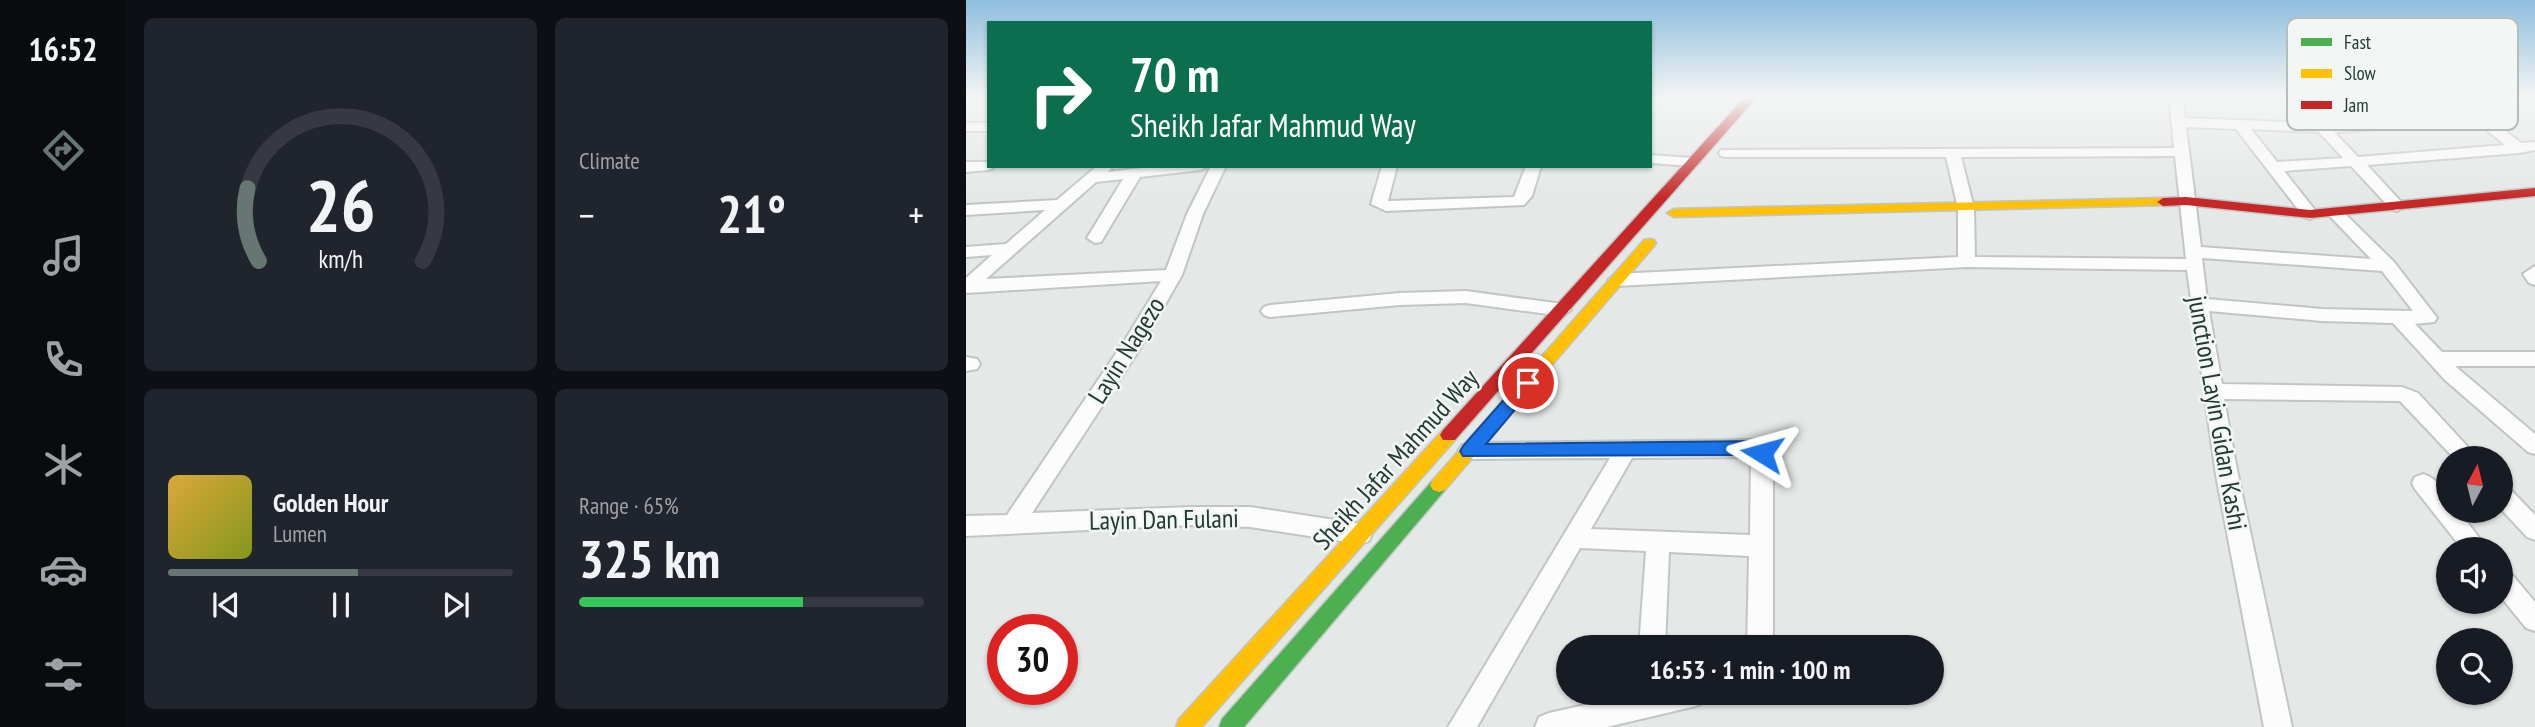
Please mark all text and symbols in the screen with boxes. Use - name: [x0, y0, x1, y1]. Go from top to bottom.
- legend: [2287, 18, 2518, 130]
- text: 16:52: [28, 28, 98, 70]
- text: Fast: [2344, 30, 2372, 54]
- text: 70 m: [1130, 42, 1219, 106]
- icon: right: [1015, 49, 1106, 140]
- text: Slow: [2344, 61, 2377, 85]
- text: Jam: [2343, 93, 2369, 117]
- text: Sheikh Jafar Mahmud Way: [1130, 104, 1416, 146]
- icon: directions: [39, 126, 88, 175]
- text: Climate: [579, 146, 640, 175]
- text: 26: [306, 157, 375, 251]
- text: 21°: [717, 180, 786, 247]
- text: −: [579, 190, 595, 239]
- text: +: [908, 190, 924, 239]
- icon: music: [39, 231, 88, 280]
- text: km/h: [318, 242, 363, 274]
- street label: Layin Nagezo: [1080, 291, 1172, 409]
- street label: junction Layin Gidan Kashi: [2181, 293, 2255, 533]
- icon: phone: [39, 335, 88, 384]
- pin: [1498, 353, 1558, 413]
- street label: Sheikh Jafar Mahmud Way: [1305, 362, 1485, 556]
- icon: arrive: [1509, 364, 1547, 402]
- position arrow: [1725, 416, 1799, 490]
- icon: climate: [39, 440, 88, 489]
- north arrow: [2436, 446, 2513, 523]
- map controls: [2436, 446, 2513, 705]
- text: Golden Hour: [273, 486, 388, 519]
- text: Range · 65%: [579, 491, 679, 520]
- street label: Layin Dan Fulani: [1089, 501, 1239, 537]
- text: Lumen: [273, 519, 327, 548]
- text: 325 km: [579, 525, 720, 592]
- button: sound: [2436, 537, 2513, 614]
- icon: car: [39, 545, 88, 594]
- icon: previous: [207, 586, 245, 624]
- icon: pause: [322, 586, 360, 624]
- icon: next: [437, 586, 475, 624]
- speed limit sign: 30: [987, 614, 1078, 705]
- button: search: [2436, 628, 2513, 705]
- icon: filters: [39, 650, 88, 699]
- text: 16:53 · 1 min · 100 m: [1650, 653, 1850, 686]

